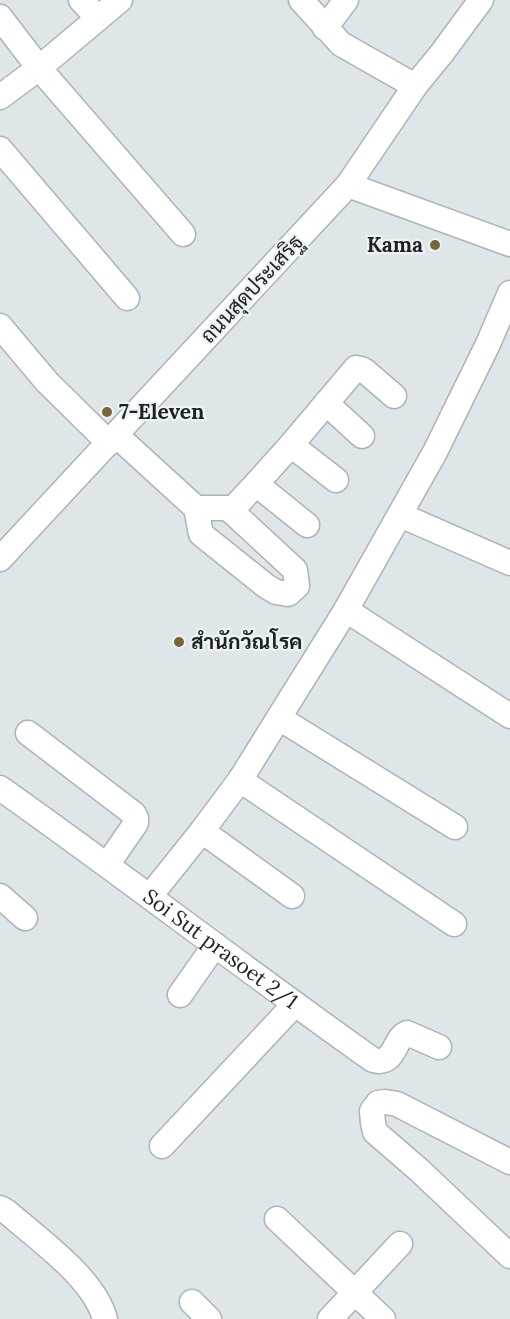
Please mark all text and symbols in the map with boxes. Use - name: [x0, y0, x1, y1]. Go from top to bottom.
- street label: ถนนสุดประเสริฐ: [194, 229, 310, 349]
- place label: Kama: [367, 231, 423, 258]
- marker: Kama: [428, 238, 442, 252]
- place label: 7-Eleven: [119, 398, 205, 425]
- marker: 7-Eleven: [100, 405, 114, 419]
- place label: สำนักวัณโรค: [191, 628, 302, 655]
- marker: สำนักวัณโรค: [172, 635, 186, 649]
- street label: Soi Sut prasoet 2/1: [138, 883, 304, 1015]

